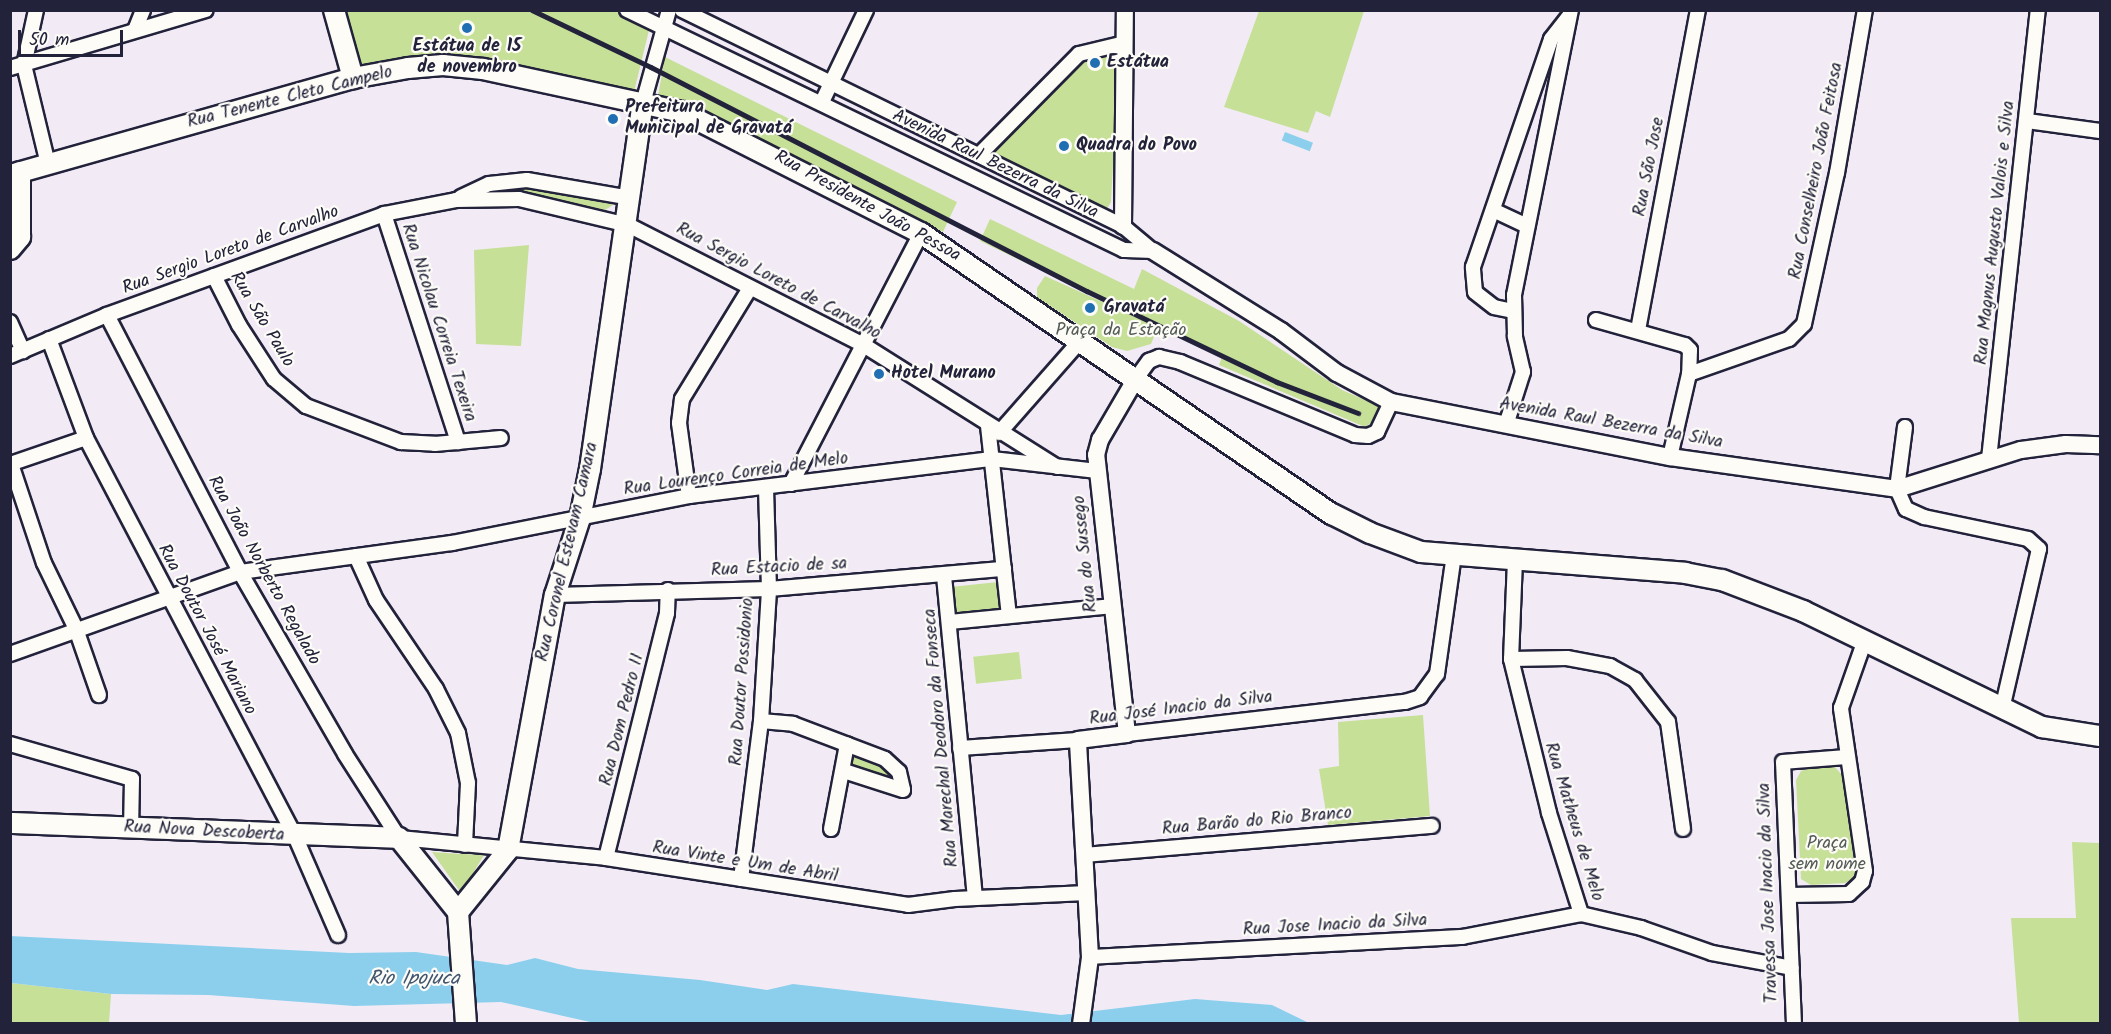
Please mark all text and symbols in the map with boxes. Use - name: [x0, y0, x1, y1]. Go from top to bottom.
- scale bar: [21, 18, 126, 56]
- marker: Estátua de 15 de novembro: [460, 21, 474, 35]
- text: 50 m: [29, 26, 69, 55]
- place label: Estátua de 15 de novembro: [413, 37, 521, 80]
- place label: Estátua: [1107, 52, 1169, 74]
- marker: Estátua: [1088, 56, 1102, 70]
- street label: Rua Conselheiro João Feitosa: [1785, 61, 1849, 281]
- street label: Rua Tenente Cleto Campelo: [185, 62, 395, 134]
- place label: Prefeitura Municipal de Gravatá: [625, 98, 792, 140]
- street label: Rua Magnus Augusto Valois e Silva: [1971, 100, 2021, 366]
- street label: Avenida Raul Bezerra da Silva: [888, 106, 1102, 224]
- marker: Prefeitura Municipal de Gravatá: [606, 112, 620, 126]
- street label: Rua São Jose: [1630, 116, 1670, 218]
- place label: Quadra do Povo: [1076, 135, 1197, 157]
- marker: Quadra do Povo: [1057, 139, 1071, 153]
- street label: Rua Presidente João Pessoa: [770, 147, 964, 267]
- street label: Rua Sergio Loreto de Carvalho: [120, 202, 342, 300]
- street label: Rua Sergio Loreto de Carvalho: [672, 219, 884, 345]
- street label: Rua Nicolau Correia Texeira: [396, 221, 480, 425]
- street label: Rua São Paulo: [224, 268, 298, 372]
- place label: Gravatá: [1104, 297, 1165, 319]
- marker: Gravatá: [1081, 299, 1099, 317]
- park label: Praça da Estação: [1056, 320, 1186, 342]
- place label: Hotel Murano: [891, 363, 996, 385]
- marker: Hotel Murano: [872, 367, 886, 381]
- street label: Avenida Raul Bezerra da Silva: [1498, 394, 1724, 454]
- street label: Rua Coronel Estevam Camara: [532, 440, 604, 664]
- street label: Rua Lourenço Correia de Melo: [622, 449, 850, 501]
- street label: Rua João Norberto Regalado: [202, 473, 324, 669]
- street label: Rua do Sussego: [1069, 494, 1103, 614]
- street label: Rua Doutor José Mariano: [152, 541, 260, 719]
- street label: Rua Estacio de sa: [710, 554, 848, 582]
- street label: Rua Doutor Possidonio: [726, 597, 760, 767]
- street label: Rua Marechal Deodoro da Fonseca: [920, 608, 964, 868]
- street label: Rua Dom Pedro II: [596, 652, 650, 788]
- street label: Rua José Inacio da Silva: [1088, 687, 1274, 731]
- street label: Rua Matheus de Melo: [1539, 740, 1607, 904]
- street label: Travessa Jose Inacio da Silva: [1754, 782, 1784, 1004]
- street label: Rua Barão do Rio Branco: [1161, 803, 1353, 841]
- street label: Rua Nova Descoberta: [123, 817, 285, 847]
- park label: Praça sem nome: [1788, 834, 1866, 876]
- street label: Rua Vinte e Um de Abril: [651, 838, 839, 888]
- street label: Rua Jose Inacio da Silva: [1242, 910, 1428, 942]
- water label: Rio Ipojuca: [368, 967, 460, 991]

